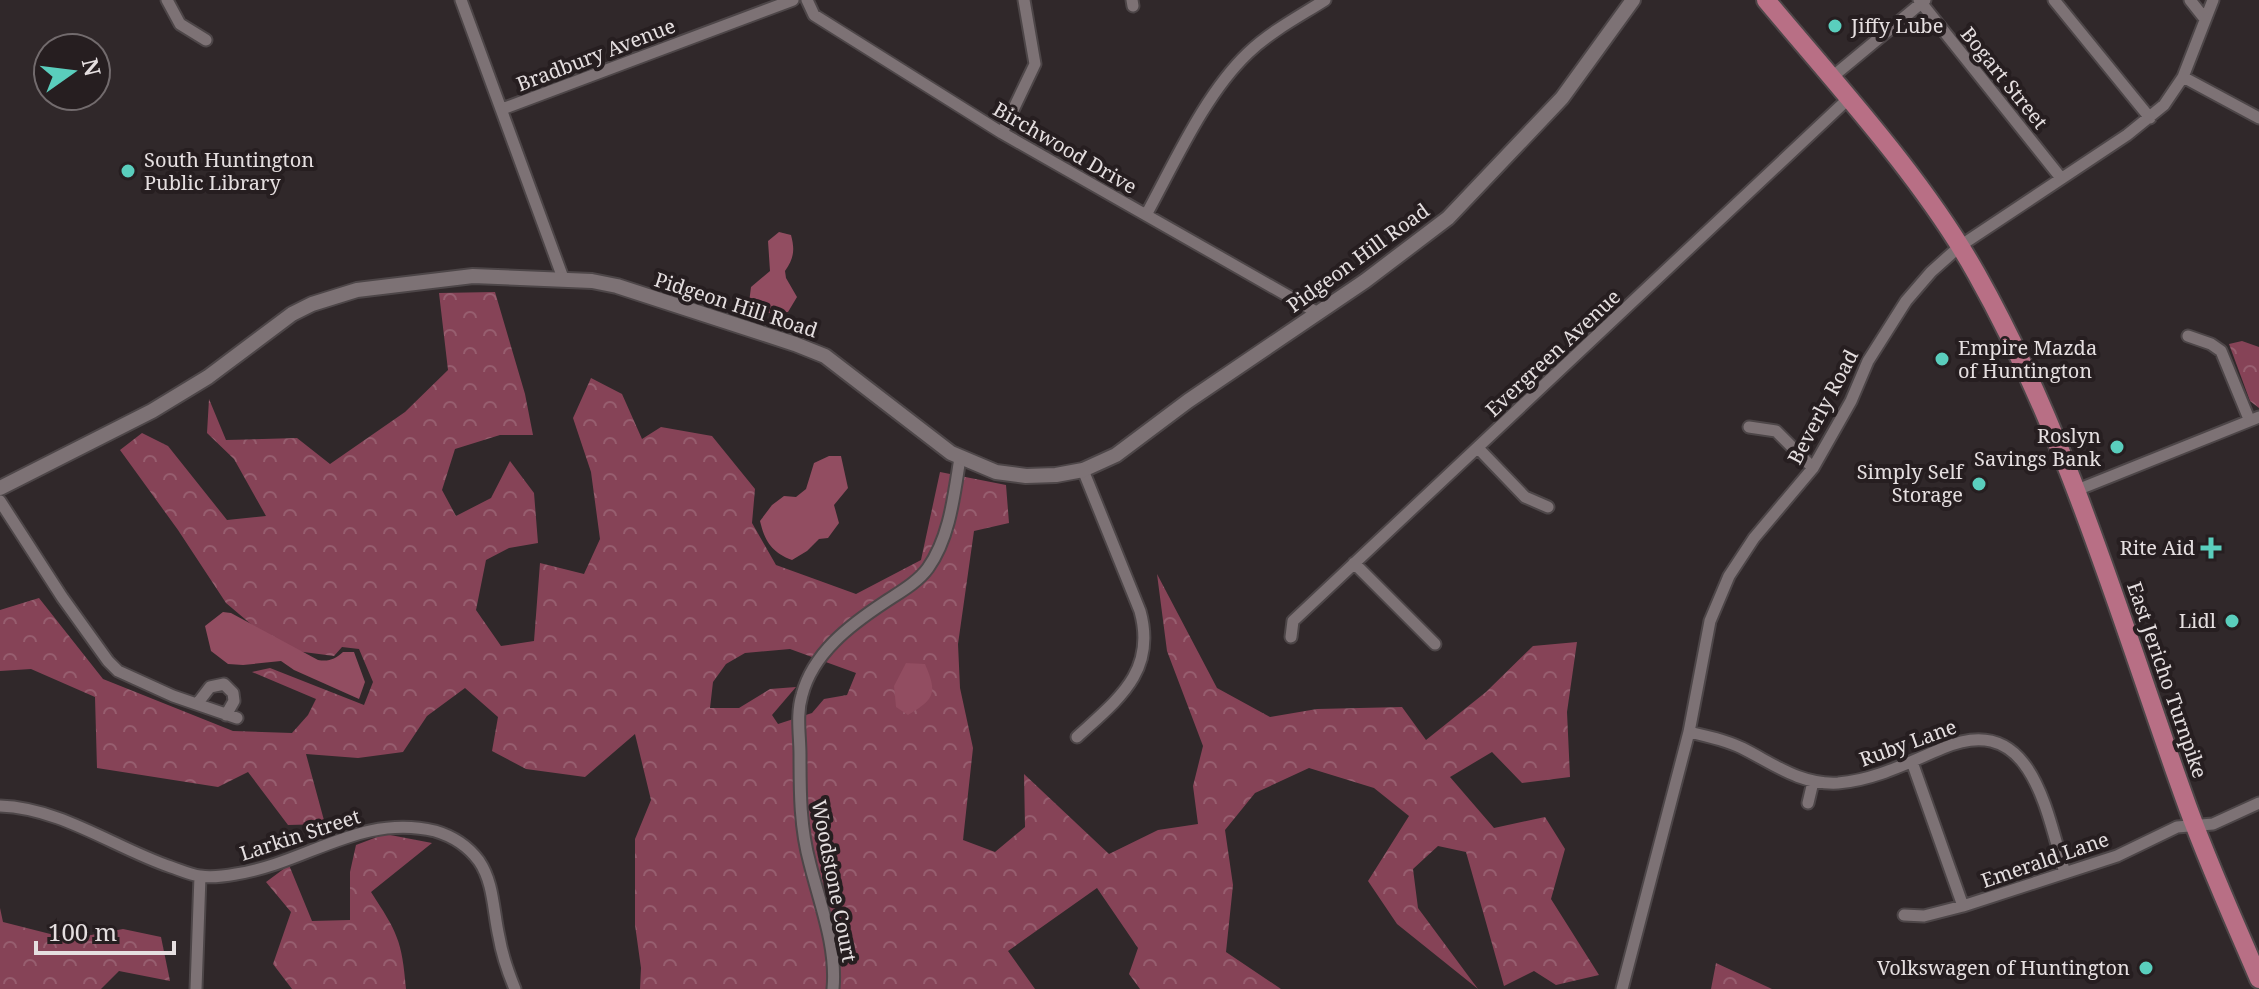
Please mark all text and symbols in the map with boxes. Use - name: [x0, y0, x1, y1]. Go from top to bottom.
- street label: Bradbury Avenue: [513, 12, 679, 97]
- place label: Jiffy Lube: [1850, 12, 1943, 39]
- marker: Jiffy Lube: [1826, 17, 1844, 35]
- street label: Bogart Street: [1955, 21, 2054, 134]
- north arrow: [32, 32, 112, 112]
- text: N: [76, 55, 109, 79]
- street label: Birchwood Drive: [988, 95, 1142, 200]
- place label: South Huntington Public Library: [144, 146, 314, 196]
- marker: South Huntington Public Library: [119, 162, 137, 180]
- street label: Pidgeon Hill Road: [1281, 197, 1434, 318]
- street label: Pidgeon Hill Road: [651, 265, 821, 344]
- street label: Evergreen Avenue: [1479, 283, 1626, 422]
- place label: Empire Mazda of Huntington: [1958, 334, 2097, 384]
- street label: Beverly Road: [1781, 345, 1864, 469]
- marker: Empire Mazda of Huntington: [1933, 350, 1951, 368]
- place label: Roslyn Savings Bank: [1974, 422, 2101, 472]
- marker: Roslyn Savings Bank: [2108, 438, 2126, 456]
- place label: Simply Self Storage: [1857, 458, 1965, 508]
- marker: Simply Self Storage: [1970, 475, 1988, 493]
- place label: Rite Aid: [2120, 534, 2195, 561]
- marker: Rite Aid: [2202, 539, 2220, 557]
- street label: East Jericho Turnpike: [2121, 578, 2214, 782]
- place label: Lidl: [2179, 607, 2216, 634]
- marker: Lidl: [2223, 612, 2241, 630]
- street label: Ruby Lane: [1856, 712, 1960, 773]
- street label: Woodstone Court: [806, 798, 863, 964]
- street label: Larkin Street: [236, 802, 364, 867]
- street label: Emerald Lane: [1977, 825, 2112, 894]
- scale bar: [36, 905, 174, 955]
- text: 100 m: [48, 915, 117, 948]
- place label: Volkswagen of Huntington: [1877, 954, 2130, 981]
- marker: Volkswagen of Huntington: [2137, 959, 2155, 977]

